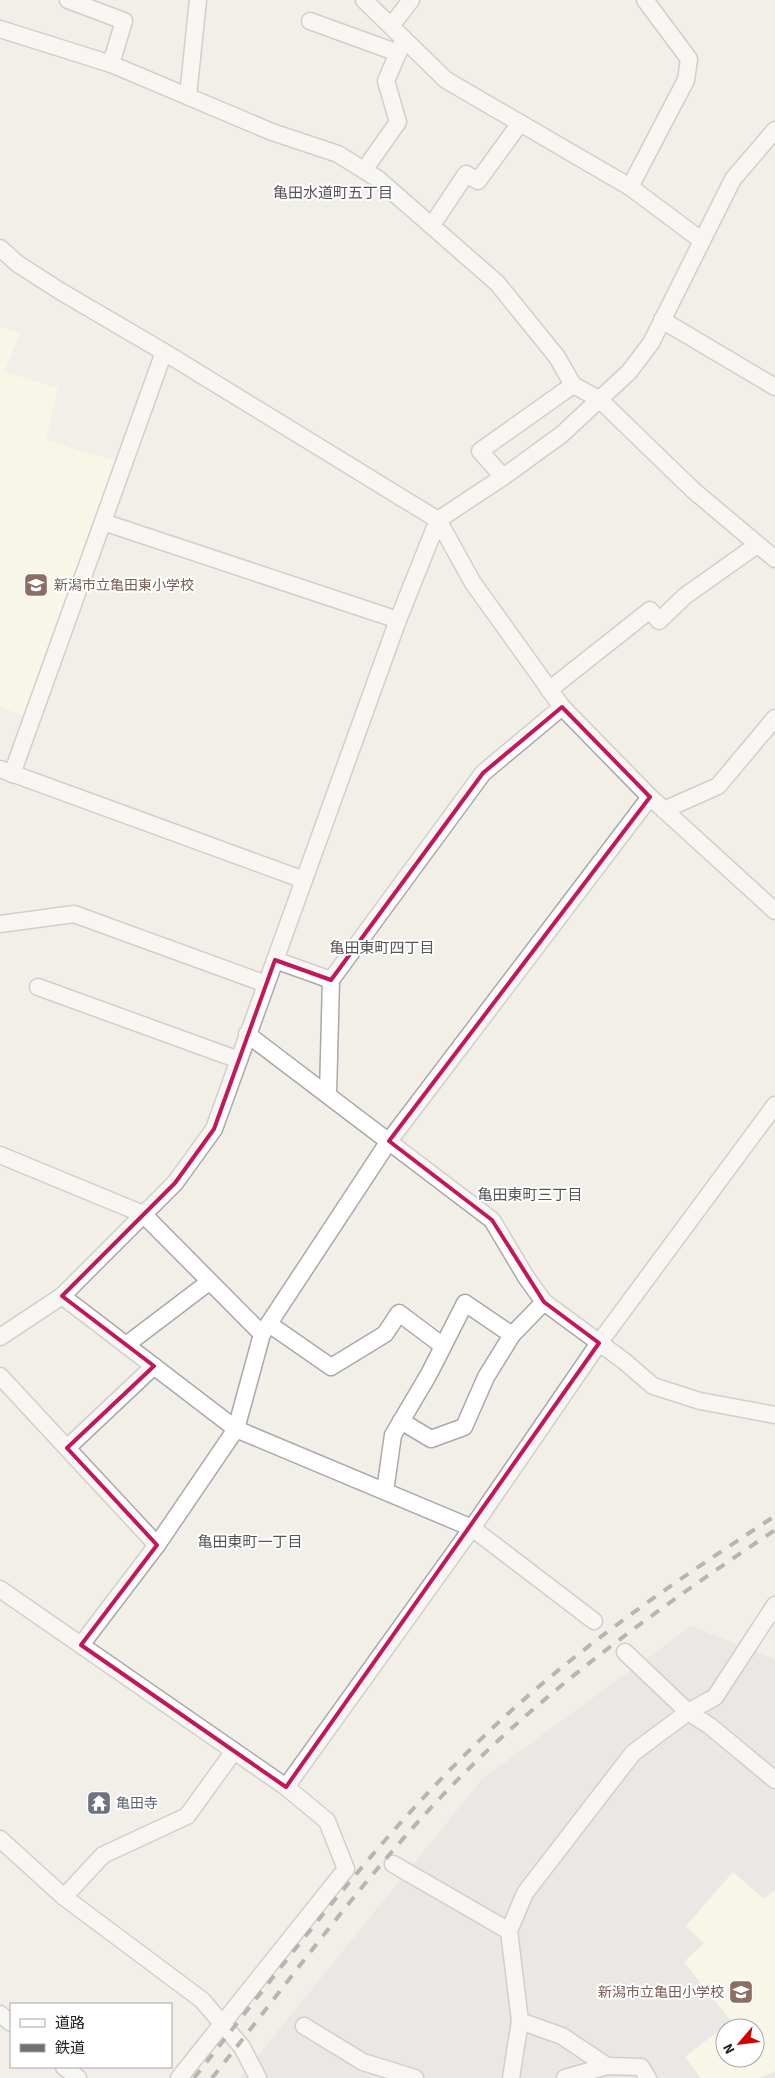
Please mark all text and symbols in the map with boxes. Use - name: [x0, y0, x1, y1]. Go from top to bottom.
- district label: 亀田水道町五丁目: [273, 183, 393, 204]
- school or university icon: 新潟市立亀田東小学校: [23, 572, 49, 598]
- place label: 新潟市立亀田東小学校: [54, 576, 194, 596]
- district label: 亀田東町四丁目: [329, 938, 435, 959]
- district label: 亀田東町三丁目: [477, 1185, 583, 1206]
- district label: 亀田東町一丁目: [197, 1532, 303, 1553]
- temple icon: 亀田寺: [86, 1790, 112, 1816]
- place label: 亀田寺: [116, 1794, 158, 1814]
- school or university icon: 新潟市立亀田小学校: [728, 1979, 754, 2005]
- place label: 新潟市立亀田小学校: [598, 1983, 724, 2003]
- legend: [10, 2003, 172, 2068]
- text: 道路: [55, 2013, 85, 2034]
- north arrow: [715, 2018, 765, 2068]
- text: 鉄道: [55, 2038, 85, 2059]
- text: N: [718, 2040, 740, 2057]

